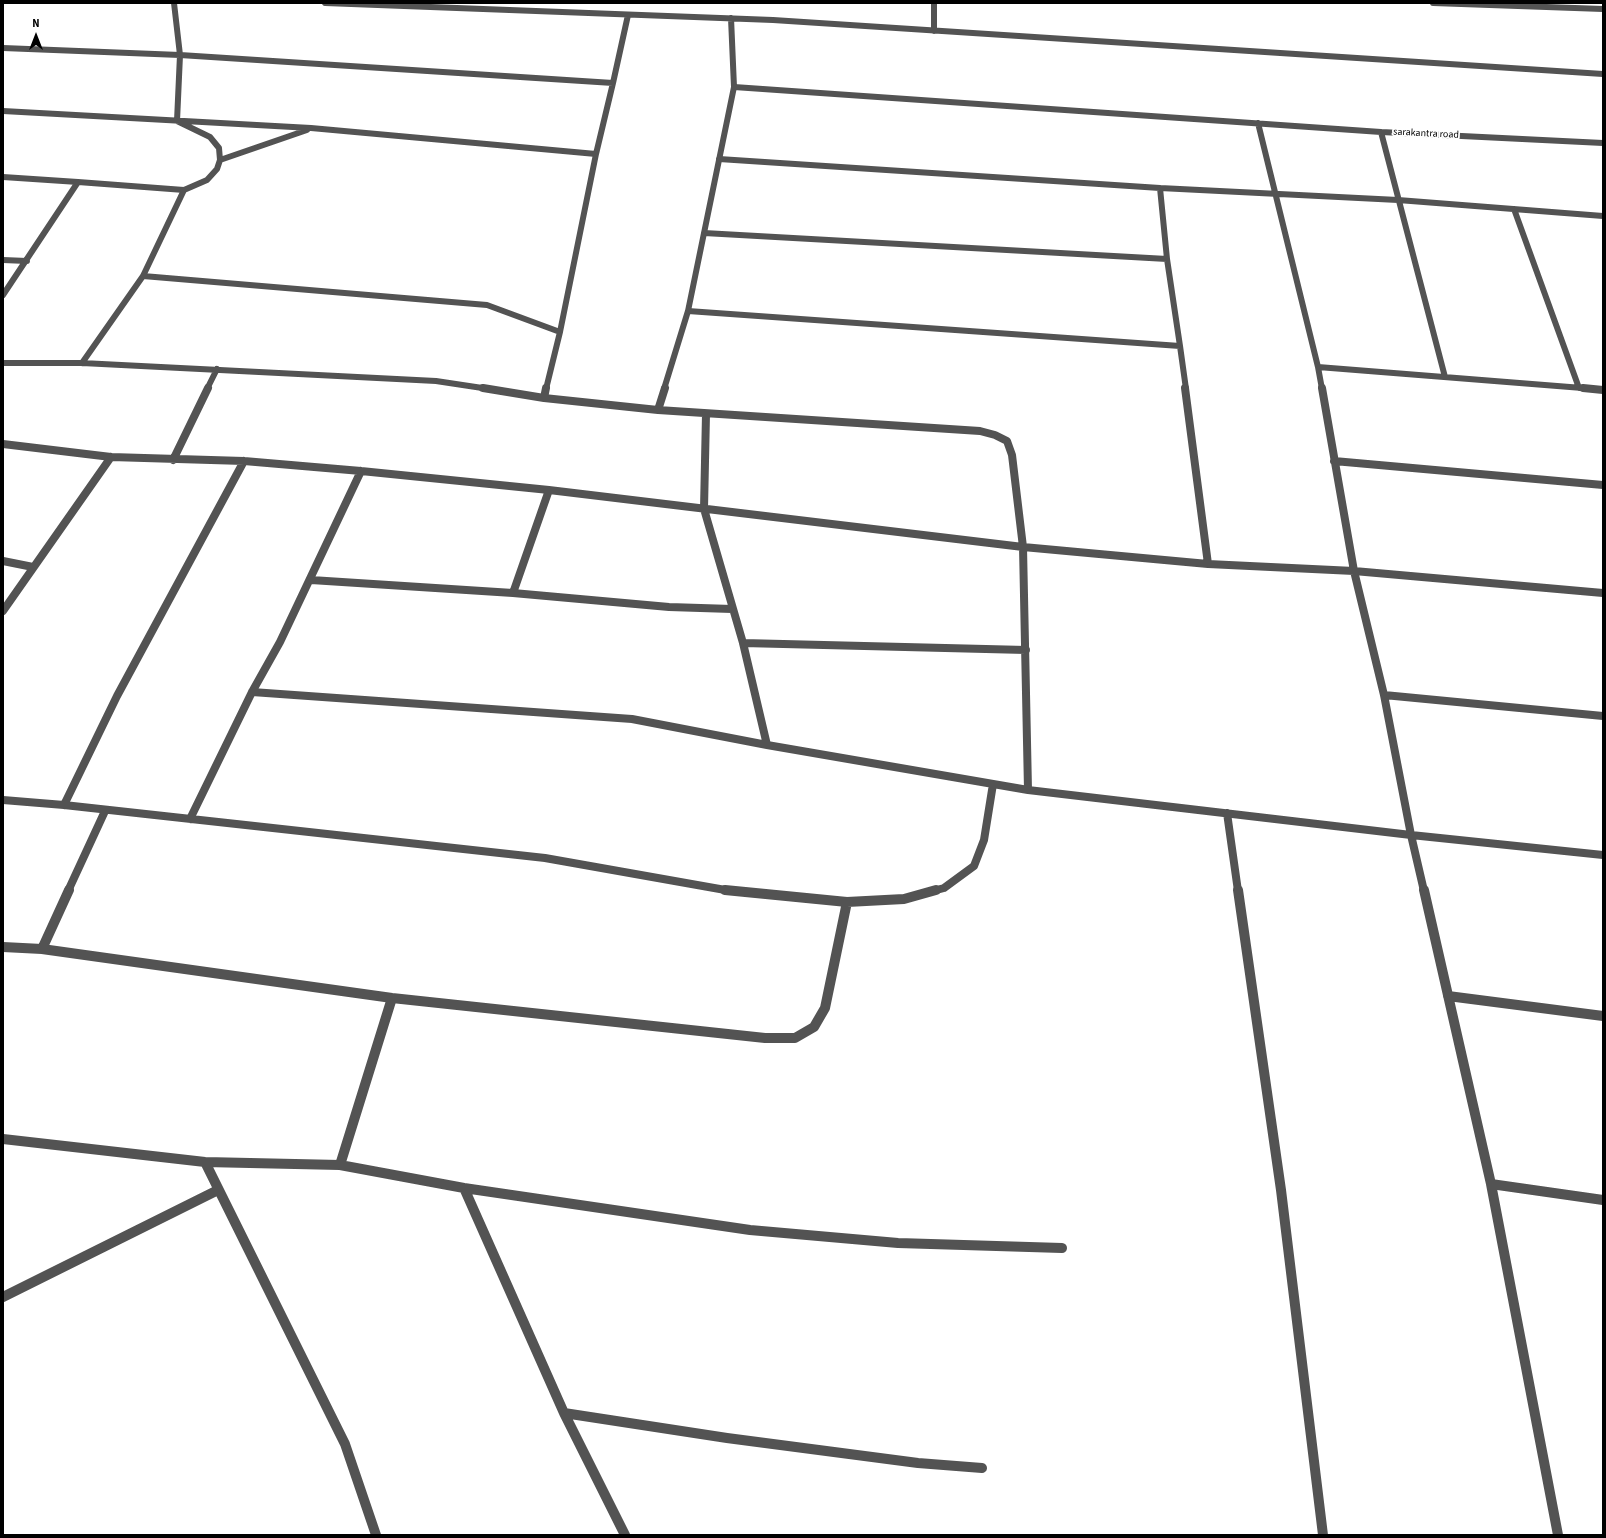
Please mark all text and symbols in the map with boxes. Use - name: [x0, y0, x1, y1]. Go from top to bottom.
- north arrow: [16, 16, 56, 56]
- text: N: [32, 16, 40, 31]
- street label: sarakantra road: [1393, 126, 1459, 142]

